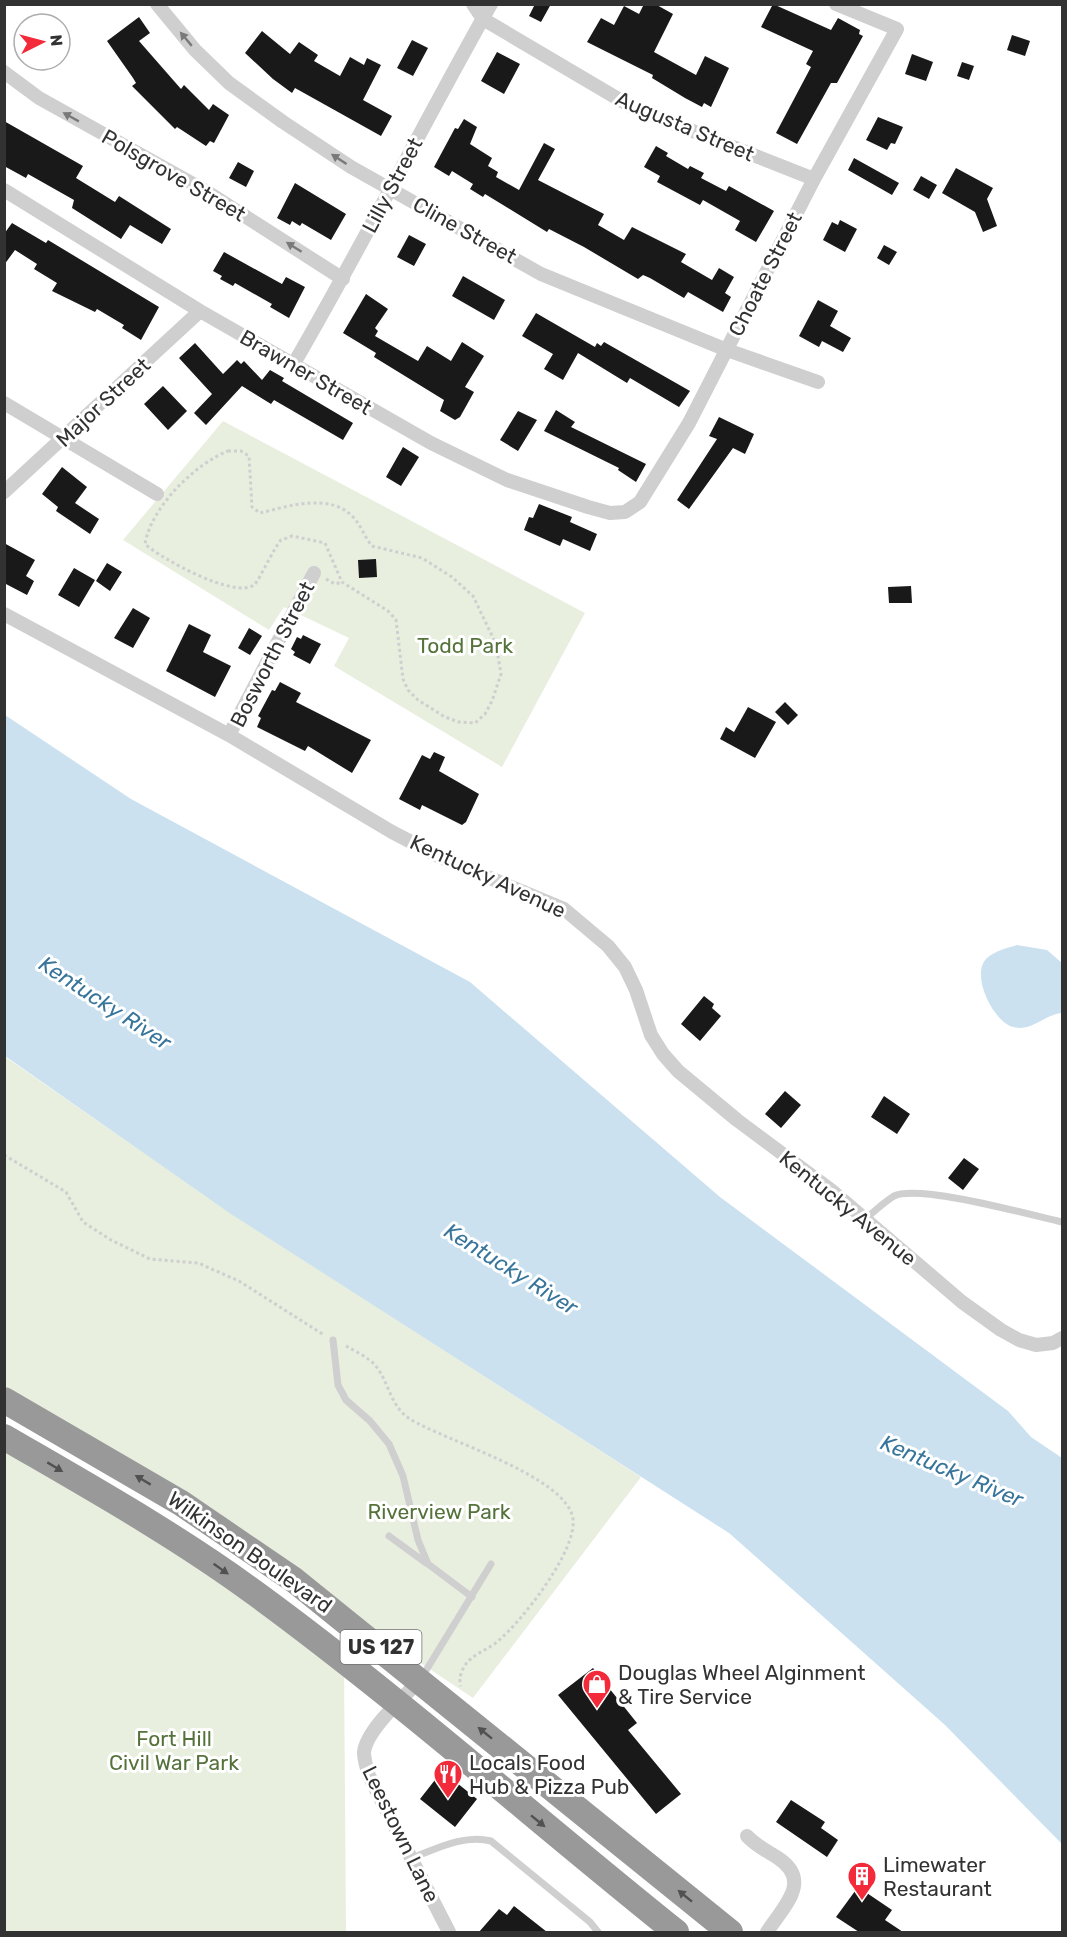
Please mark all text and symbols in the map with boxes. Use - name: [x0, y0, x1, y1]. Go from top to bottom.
- north arrow: [12, 12, 72, 72]
- one-way arrow: [180, 32, 193, 47]
- text: N: [46, 34, 66, 47]
- street label: Augusta Street: [612, 86, 758, 166]
- one-way arrow: [63, 112, 80, 122]
- street label: Polsgrove Street: [98, 124, 250, 226]
- street label: Lilly Street: [357, 133, 427, 237]
- one-way arrow: [331, 154, 347, 165]
- street label: Cline Street: [409, 191, 521, 269]
- street label: Choate Street: [723, 208, 807, 340]
- one-way arrow: [286, 242, 302, 253]
- street label: Brawner Street: [236, 324, 376, 420]
- street label: Major Street: [51, 352, 155, 452]
- street label: Bosworth Street: [225, 577, 319, 731]
- park label: Todd Park: [417, 633, 513, 658]
- street label: Kentucky Avenue: [406, 829, 570, 923]
- water label: Kentucky River: [34, 950, 177, 1057]
- street label: Kentucky Avenue: [775, 1145, 921, 1271]
- water label: Kentucky River: [439, 1217, 584, 1322]
- water label: Kentucky River: [877, 1429, 1029, 1514]
- one-way arrow: [47, 1462, 64, 1472]
- one-way arrow: [135, 1474, 151, 1485]
- street label: Wilkinson Boulevard: [163, 1486, 337, 1618]
- park label: Riverview Park: [367, 1499, 511, 1524]
- one-way arrow: [213, 1563, 229, 1574]
- road number: US 127: [340, 1630, 422, 1664]
- place label: Douglas Wheel Alginment & Tire Service: [618, 1660, 865, 1709]
- shop icon: Douglas Wheel Alginment & Tire Service: [581, 1668, 613, 1710]
- park label: Fort Hill Civil War Park: [109, 1726, 239, 1775]
- one-way arrow: [477, 1726, 493, 1739]
- place label: Locals Food Hub & Pizza Pub: [469, 1750, 629, 1799]
- restaurant icon: Locals Food Hub & Pizza Pub: [432, 1758, 464, 1800]
- street label: Leestown Lane: [357, 1762, 445, 1906]
- one-way arrow: [530, 1814, 545, 1827]
- place label: Limewater Restaurant: [883, 1852, 992, 1901]
- building icon: Limewater Restaurant: [846, 1860, 878, 1902]
- one-way arrow: [677, 1889, 693, 1902]

